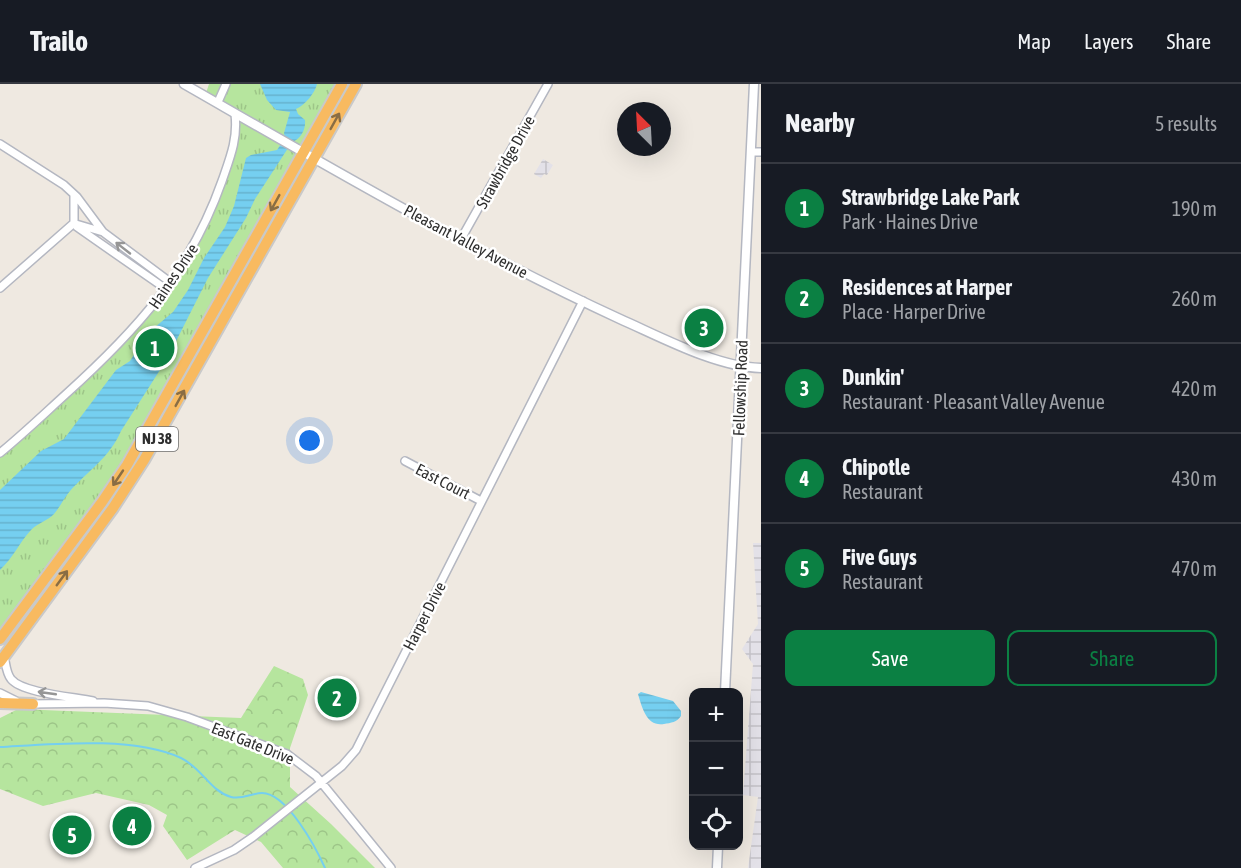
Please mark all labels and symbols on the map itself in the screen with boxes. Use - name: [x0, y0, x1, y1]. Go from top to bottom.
- north arrow: [617, 102, 671, 156]
- street label: Strawbridge Drive: [472, 112, 539, 212]
- one-way arrow: [329, 113, 341, 130]
- one-way arrow: [269, 194, 281, 211]
- street label: Pleasant Valley Avenue: [401, 201, 531, 282]
- street label: Haines Drive: [145, 240, 201, 312]
- one-way arrow: [116, 241, 132, 254]
- pin: 3: [684, 306, 724, 350]
- pin: 1: [136, 326, 174, 370]
- street label: Fellowship Road: [729, 340, 752, 436]
- one-way arrow: [175, 389, 186, 407]
- your location: [295, 426, 324, 455]
- road number: NJ 38: [136, 427, 178, 451]
- street label: East Court: [413, 460, 473, 502]
- one-way arrow: [112, 469, 124, 486]
- one-way arrow: [56, 570, 68, 586]
- street label: Harper Drive: [399, 579, 450, 654]
- pin: 2: [318, 676, 356, 720]
- one-way arrow: [37, 687, 57, 698]
- street label: East Gate Drive: [209, 718, 297, 768]
- pin: 4: [112, 804, 152, 848]
- pin: 5: [52, 812, 92, 858]

